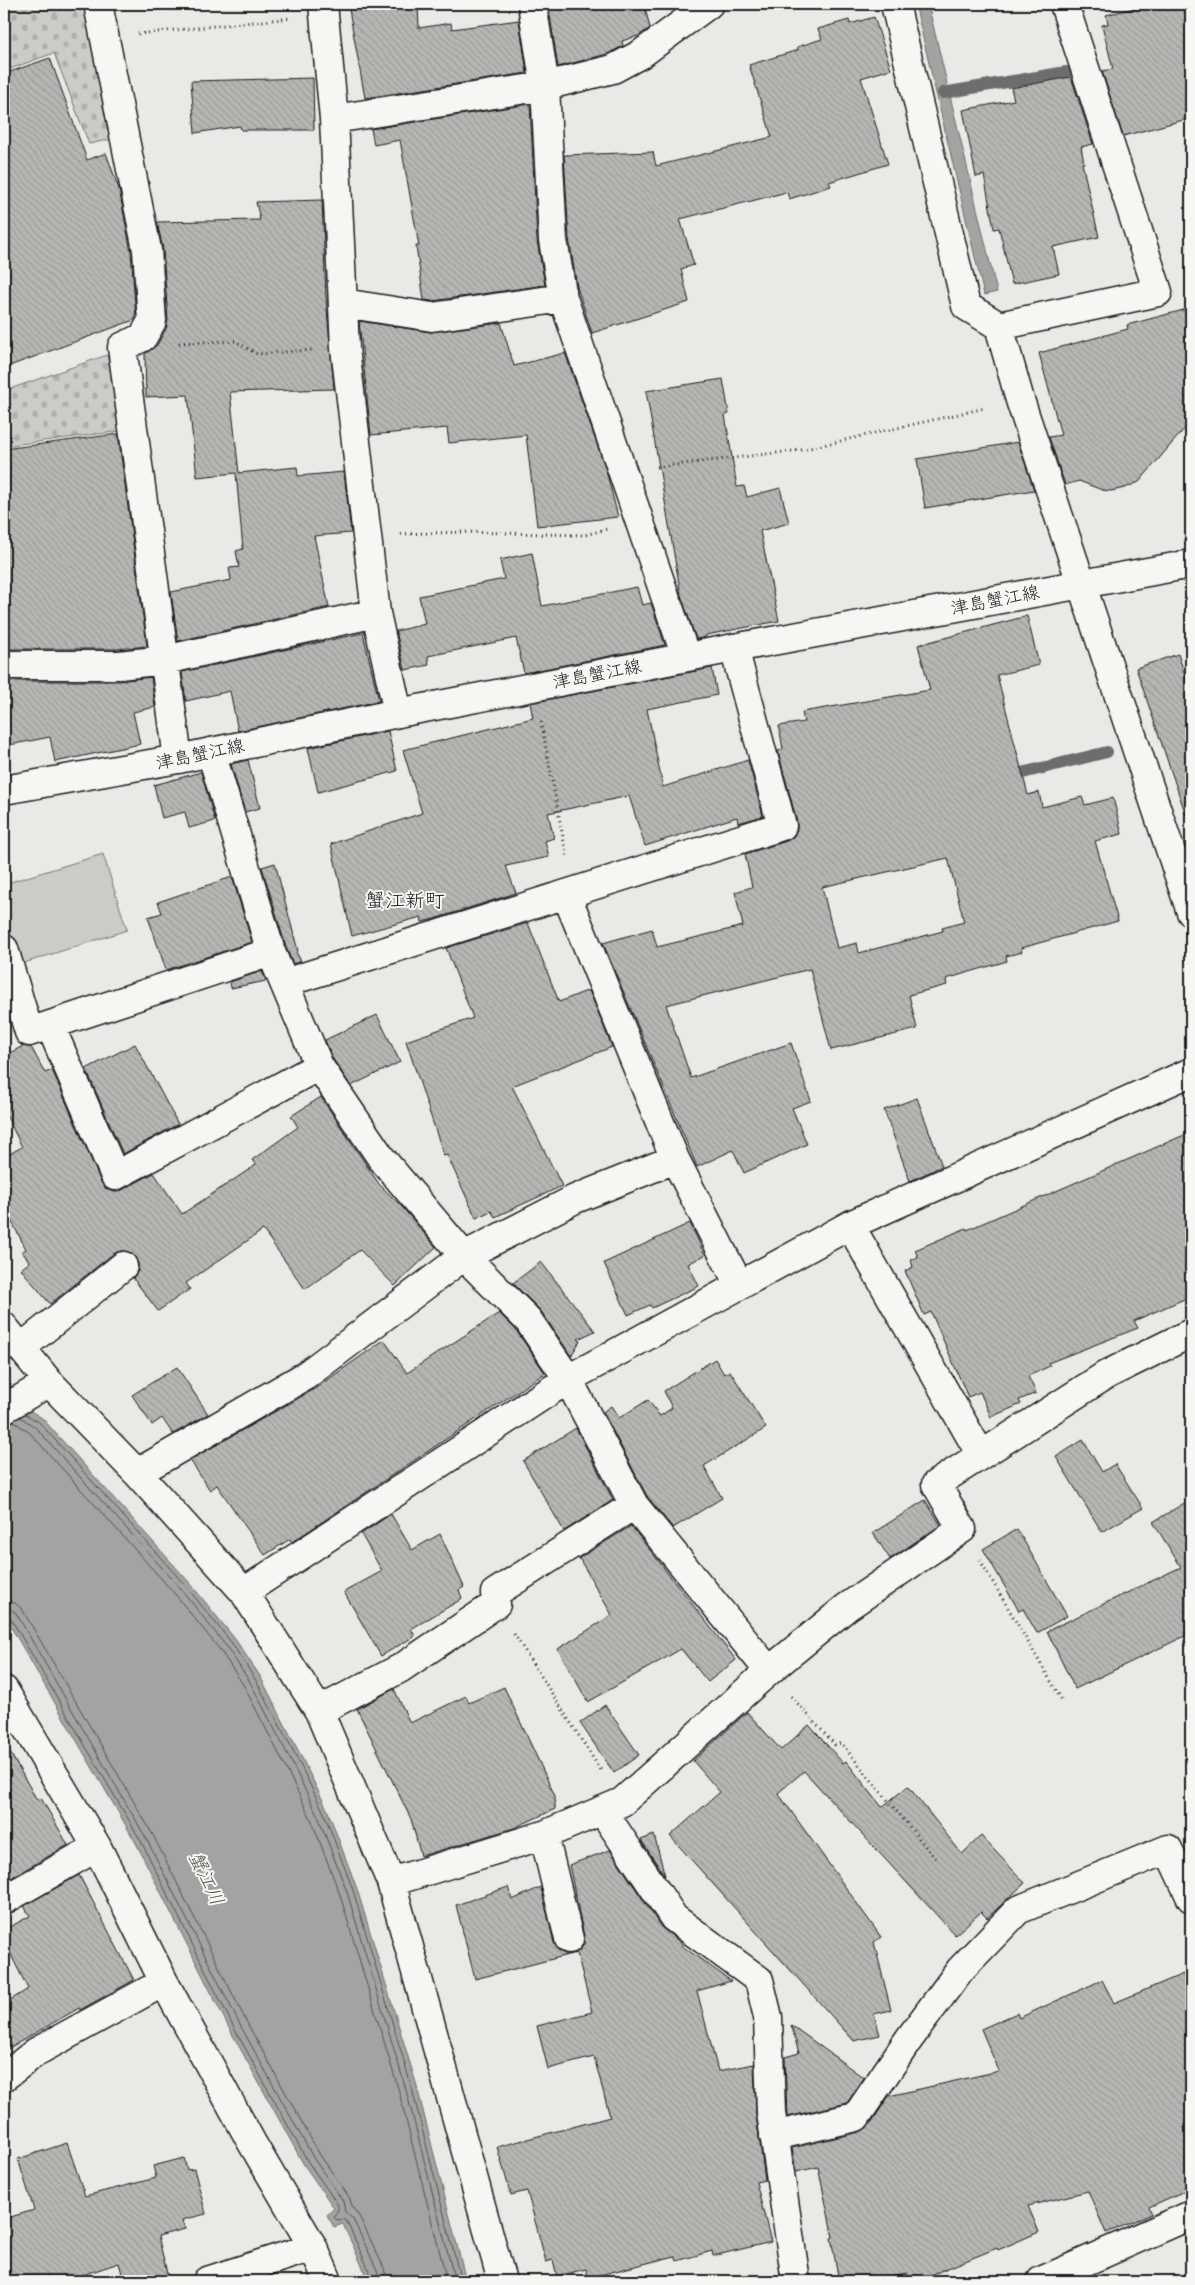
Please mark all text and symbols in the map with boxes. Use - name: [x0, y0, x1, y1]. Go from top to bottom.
- street label: 津島蟹江線: [949, 581, 1042, 621]
- street label: 津島蟹江線: [551, 655, 644, 695]
- street label: 津島蟹江線: [154, 734, 247, 776]
- district label: 蟹江新町: [365, 888, 445, 915]
- water label: 蟹江川: [182, 1848, 229, 1910]

